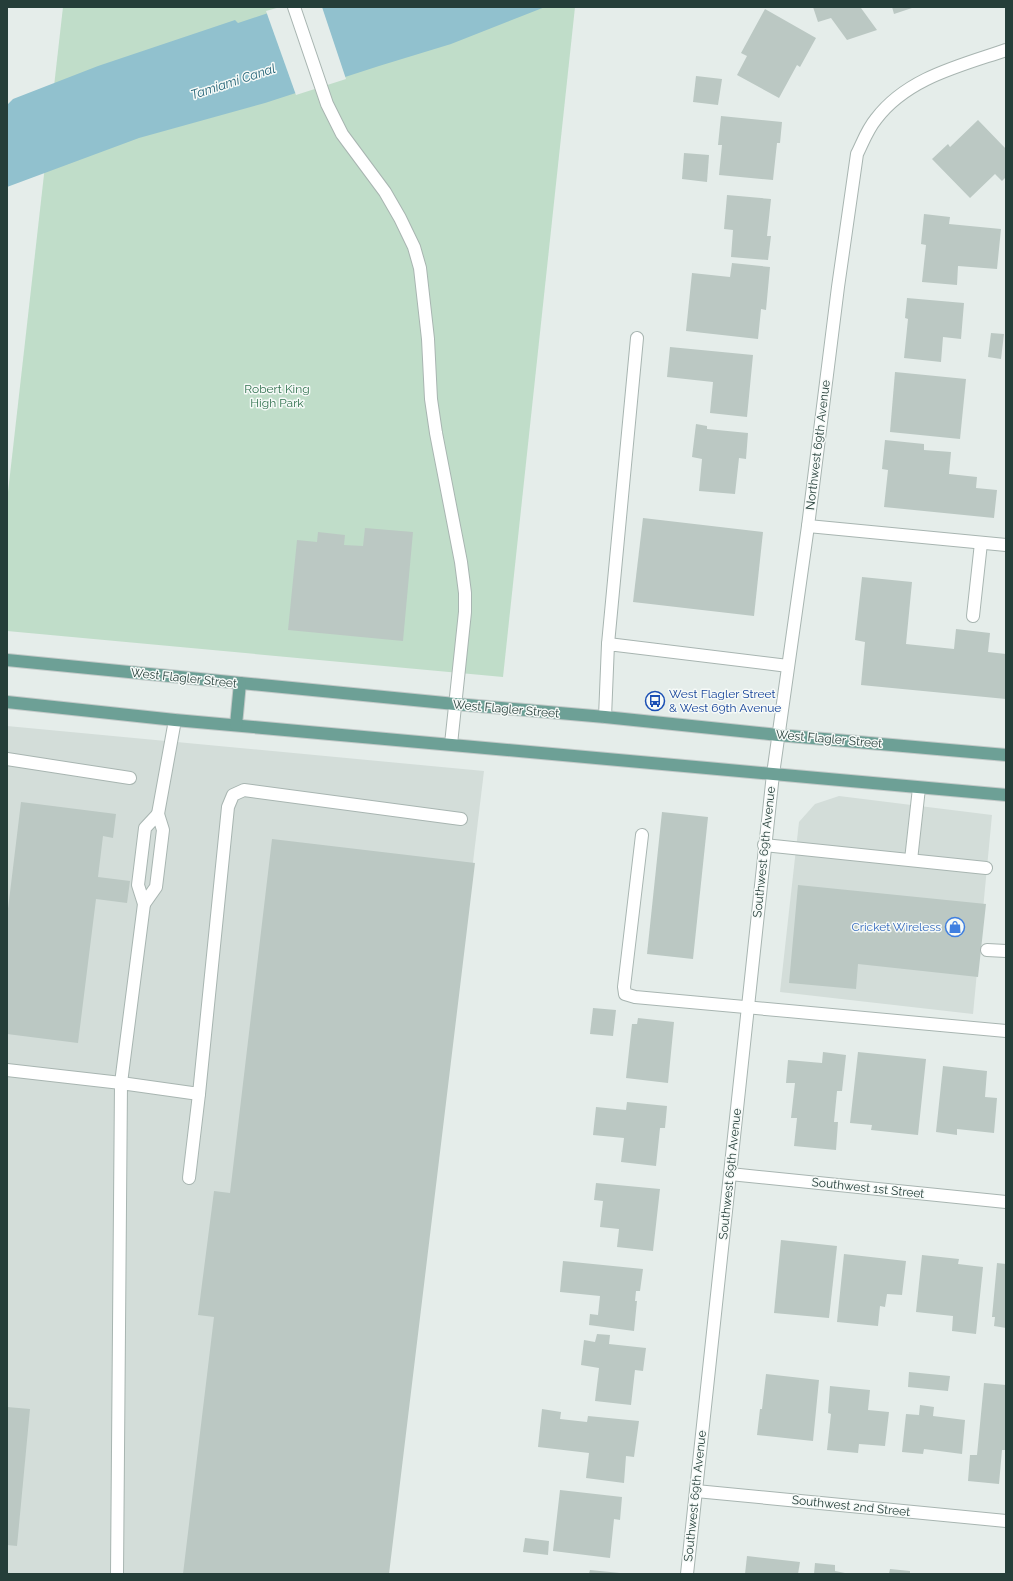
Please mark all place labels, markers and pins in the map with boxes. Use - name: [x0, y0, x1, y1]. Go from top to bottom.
- place label: West Flagler Street & West 69th Avenue: [669, 687, 781, 715]
- bus stop icon: West Flagler Street & West 69th Avenue: [644, 690, 666, 712]
- shop icon: Cricket Wireless: [944, 916, 966, 938]
- place label: Cricket Wireless: [852, 920, 941, 934]

